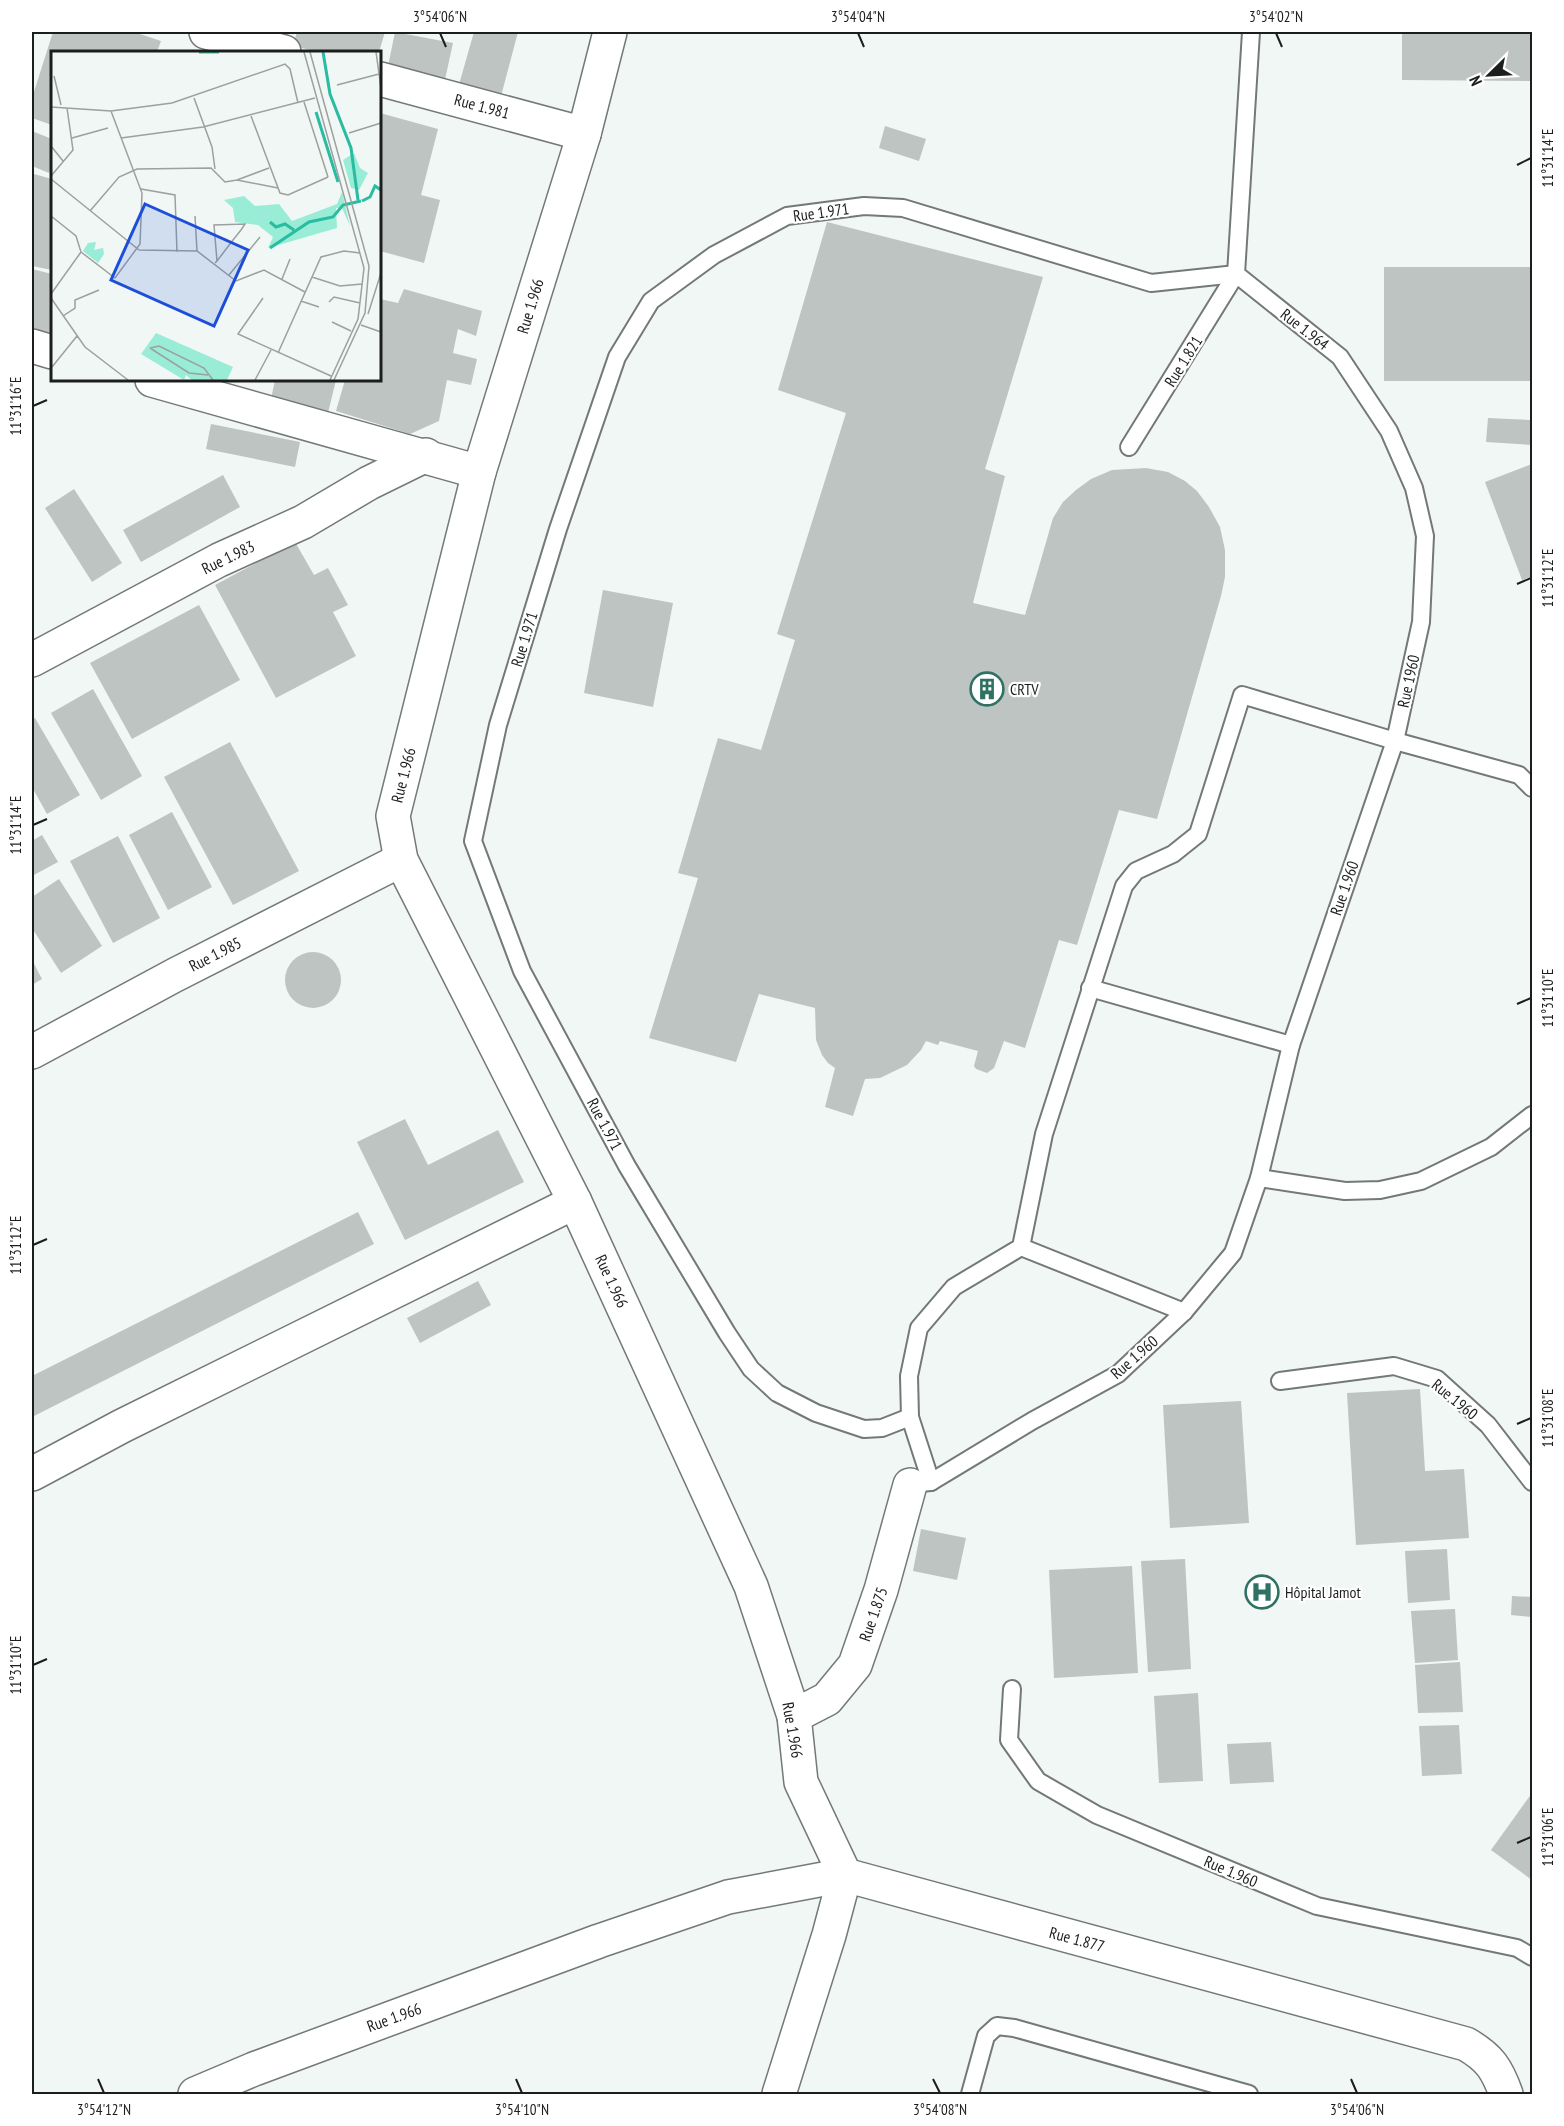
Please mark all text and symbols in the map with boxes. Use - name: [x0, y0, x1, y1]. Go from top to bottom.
- text: 3°54'06"N: [413, 7, 467, 26]
- text: 3°54'04"N: [831, 7, 885, 26]
- text: 3°54'02"N: [1249, 7, 1303, 26]
- north arrow: [1459, 45, 1519, 105]
- inset map: [51, 51, 381, 381]
- text: N: [1464, 73, 1486, 89]
- street label: Rue 1.981: [452, 89, 512, 123]
- text: 11°31'14"E: [1538, 128, 1557, 188]
- street label: Rue 1.971: [792, 198, 850, 226]
- street label: Rue 1.966: [512, 276, 548, 336]
- street label: Rue 1.964: [1277, 304, 1333, 354]
- street label: Rue 1.821: [1160, 332, 1206, 390]
- text: 11°31'16"E: [6, 376, 25, 436]
- street label: Rue 1.983: [198, 536, 258, 578]
- text: 11°31'12"E: [1538, 548, 1557, 608]
- street label: Rue 1.971: [506, 609, 542, 669]
- street label: Rue 1960: [1393, 653, 1423, 709]
- building icon: CRTV: [969, 671, 1005, 707]
- place label: CRTV: [1010, 679, 1039, 699]
- street label: Rue 1.966: [386, 745, 420, 805]
- text: 11°31'14"E: [6, 795, 25, 855]
- street label: Rue 1.960: [1325, 858, 1363, 918]
- street label: Rue 1.985: [185, 932, 245, 976]
- text: 11°31'10"E: [1538, 968, 1557, 1028]
- street label: Rue 1.971: [583, 1094, 627, 1154]
- text: 11°31'12"E: [6, 1215, 25, 1275]
- street label: Rue 1.966: [591, 1251, 633, 1311]
- street label: Rue 1.960: [1106, 1331, 1162, 1383]
- street label: Rue 1960: [1428, 1374, 1482, 1424]
- text: 11°31'08"E: [1538, 1388, 1557, 1448]
- hospital icon: Hôpital Jamot: [1244, 1574, 1280, 1610]
- place label: Hôpital Jamot: [1285, 1582, 1361, 1602]
- street label: Rue 1.875: [854, 1584, 892, 1644]
- text: 11°31'10"E: [6, 1635, 25, 1695]
- street label: Rue 1.966: [778, 1701, 808, 1759]
- text: 11°31'06"E: [1538, 1807, 1557, 1867]
- street label: Rue 1.960: [1201, 1851, 1261, 1891]
- street label: Rue 1.877: [1047, 1922, 1107, 1956]
- street label: Rue 1.966: [364, 1998, 424, 2036]
- text: 3°54'12"N: [77, 2100, 131, 2119]
- text: 3°54'10"N: [495, 2100, 549, 2119]
- text: 3°54'08"N: [913, 2100, 967, 2119]
- text: 3°54'06"N: [1330, 2100, 1384, 2119]

